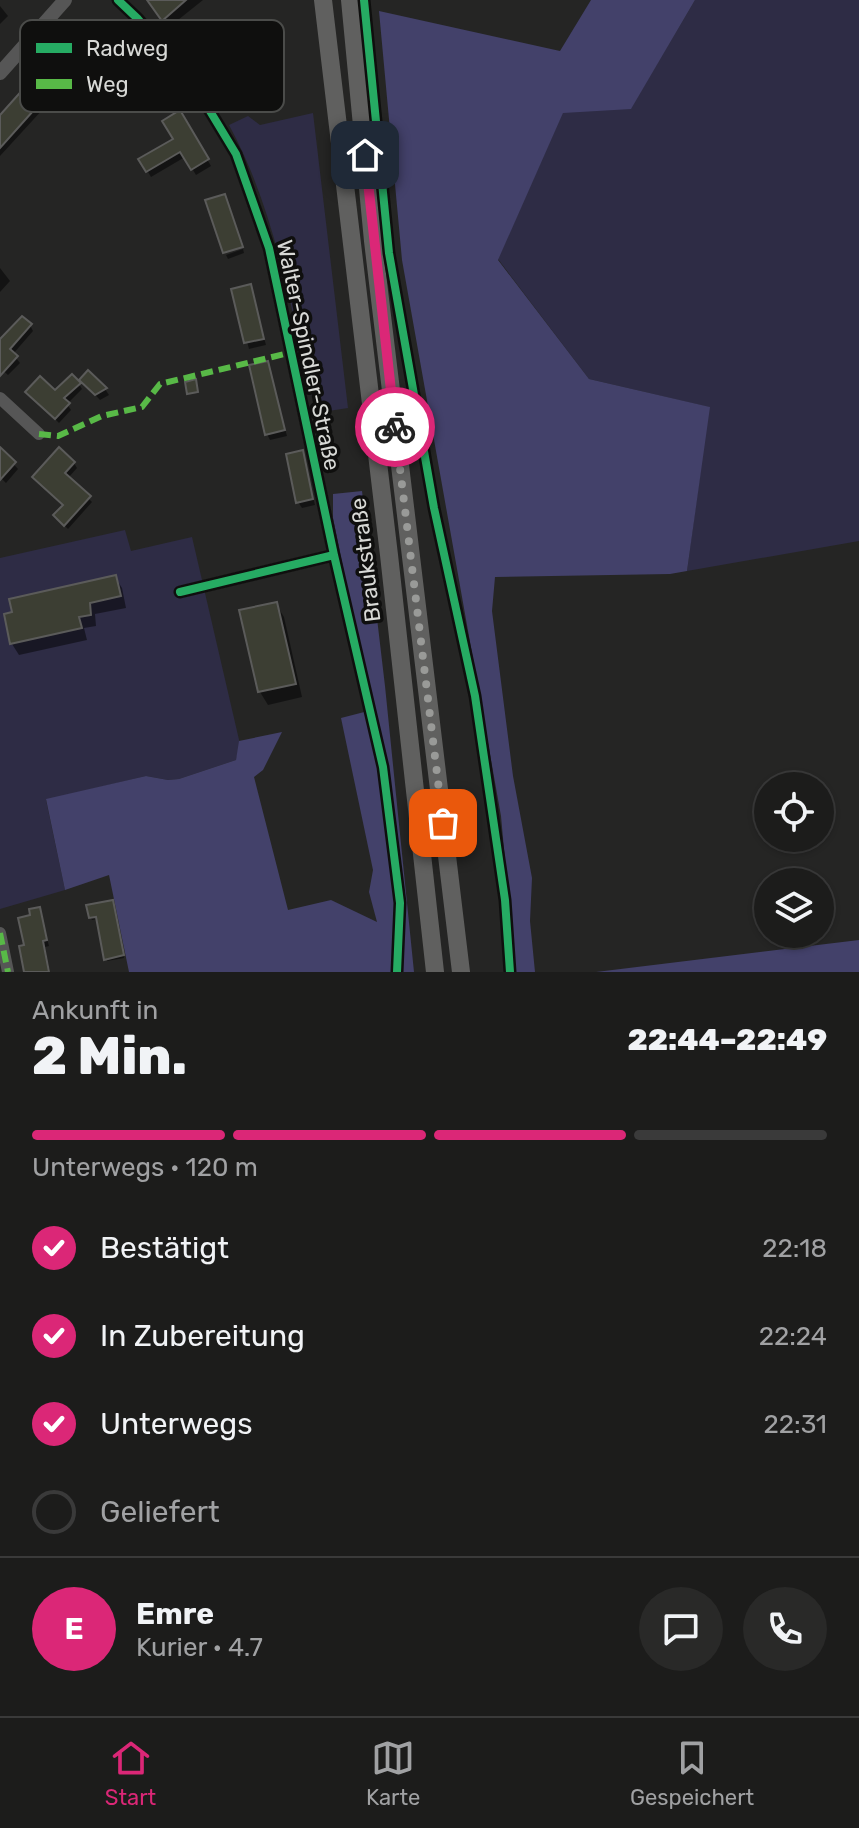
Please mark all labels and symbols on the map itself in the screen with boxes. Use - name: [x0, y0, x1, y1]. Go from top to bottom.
- legend: [20, 20, 284, 112]
- text: Radweg: [86, 35, 168, 62]
- text: Weg: [86, 71, 129, 98]
- pin: [331, 121, 399, 189]
- street label: Walter-Spindler-Straße: [271, 237, 346, 473]
- courier: [355, 387, 435, 467]
- street label: Braukstraße: [344, 496, 387, 624]
- pin: [409, 789, 477, 857]

